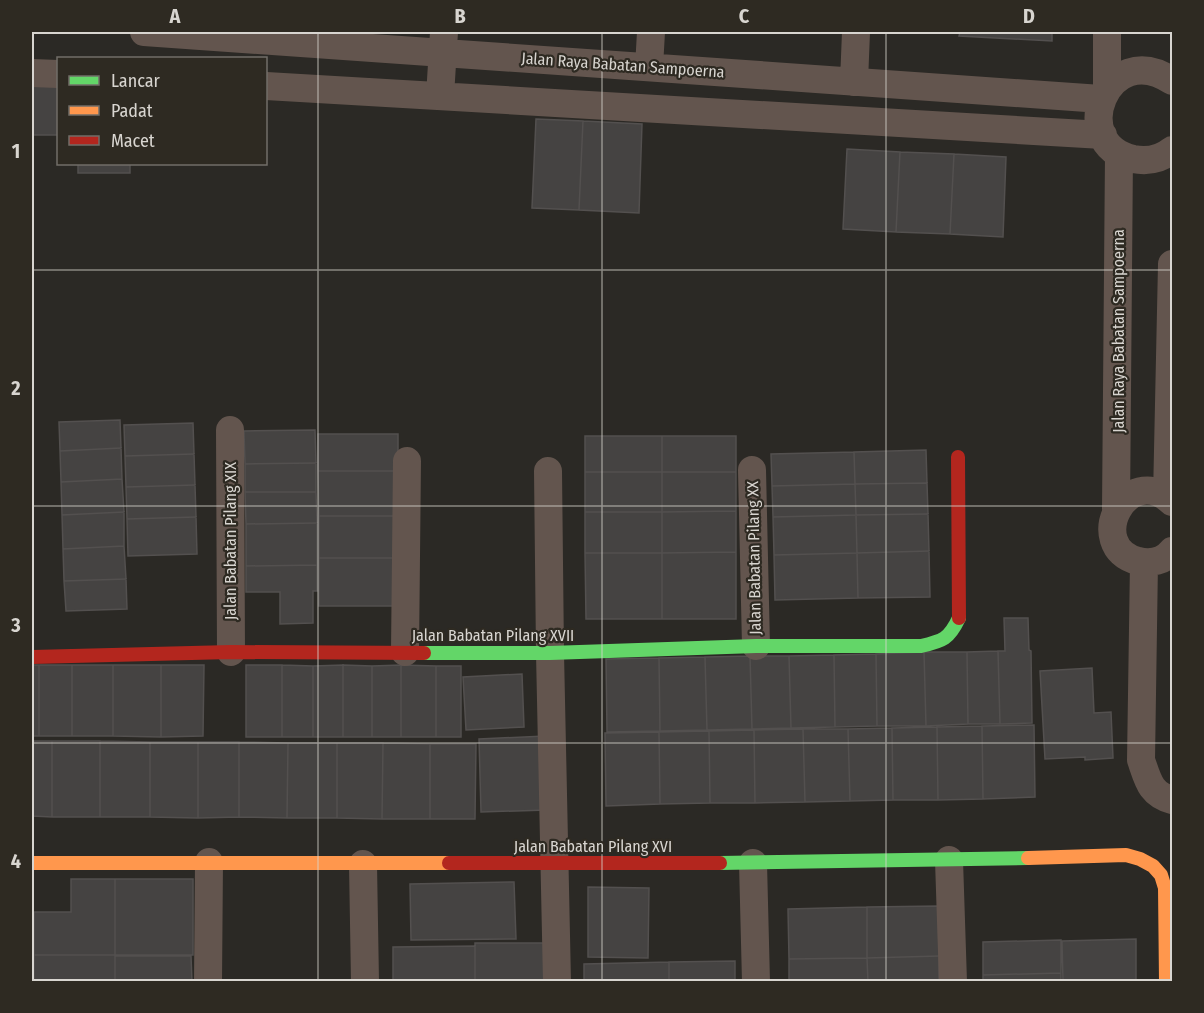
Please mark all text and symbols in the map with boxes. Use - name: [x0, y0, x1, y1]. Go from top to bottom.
- text: A: [169, 4, 182, 28]
- text: B: [454, 4, 466, 28]
- text: C: [739, 4, 750, 28]
- text: D: [1023, 4, 1035, 28]
- street label: Jalan Raya Babatan Sampoerna: [521, 48, 725, 82]
- legend: [57, 57, 267, 165]
- text: Lancar: [111, 70, 160, 92]
- text: Padat: [111, 100, 153, 122]
- text: Macet: [111, 130, 155, 152]
- text: 1: [12, 139, 20, 163]
- street label: Jalan Raya Babatan Sampoerna: [1109, 229, 1128, 433]
- text: 2: [10, 376, 21, 400]
- street label: Jalan Babatan Pilang XIX: [221, 462, 240, 620]
- street label: Jalan Babatan Pilang XX: [743, 481, 765, 635]
- text: 3: [10, 613, 21, 637]
- street label: Jalan Babatan Pilang XVII: [412, 626, 574, 645]
- street label: Jalan Babatan Pilang XVI: [514, 837, 672, 856]
- text: 4: [11, 849, 21, 873]

